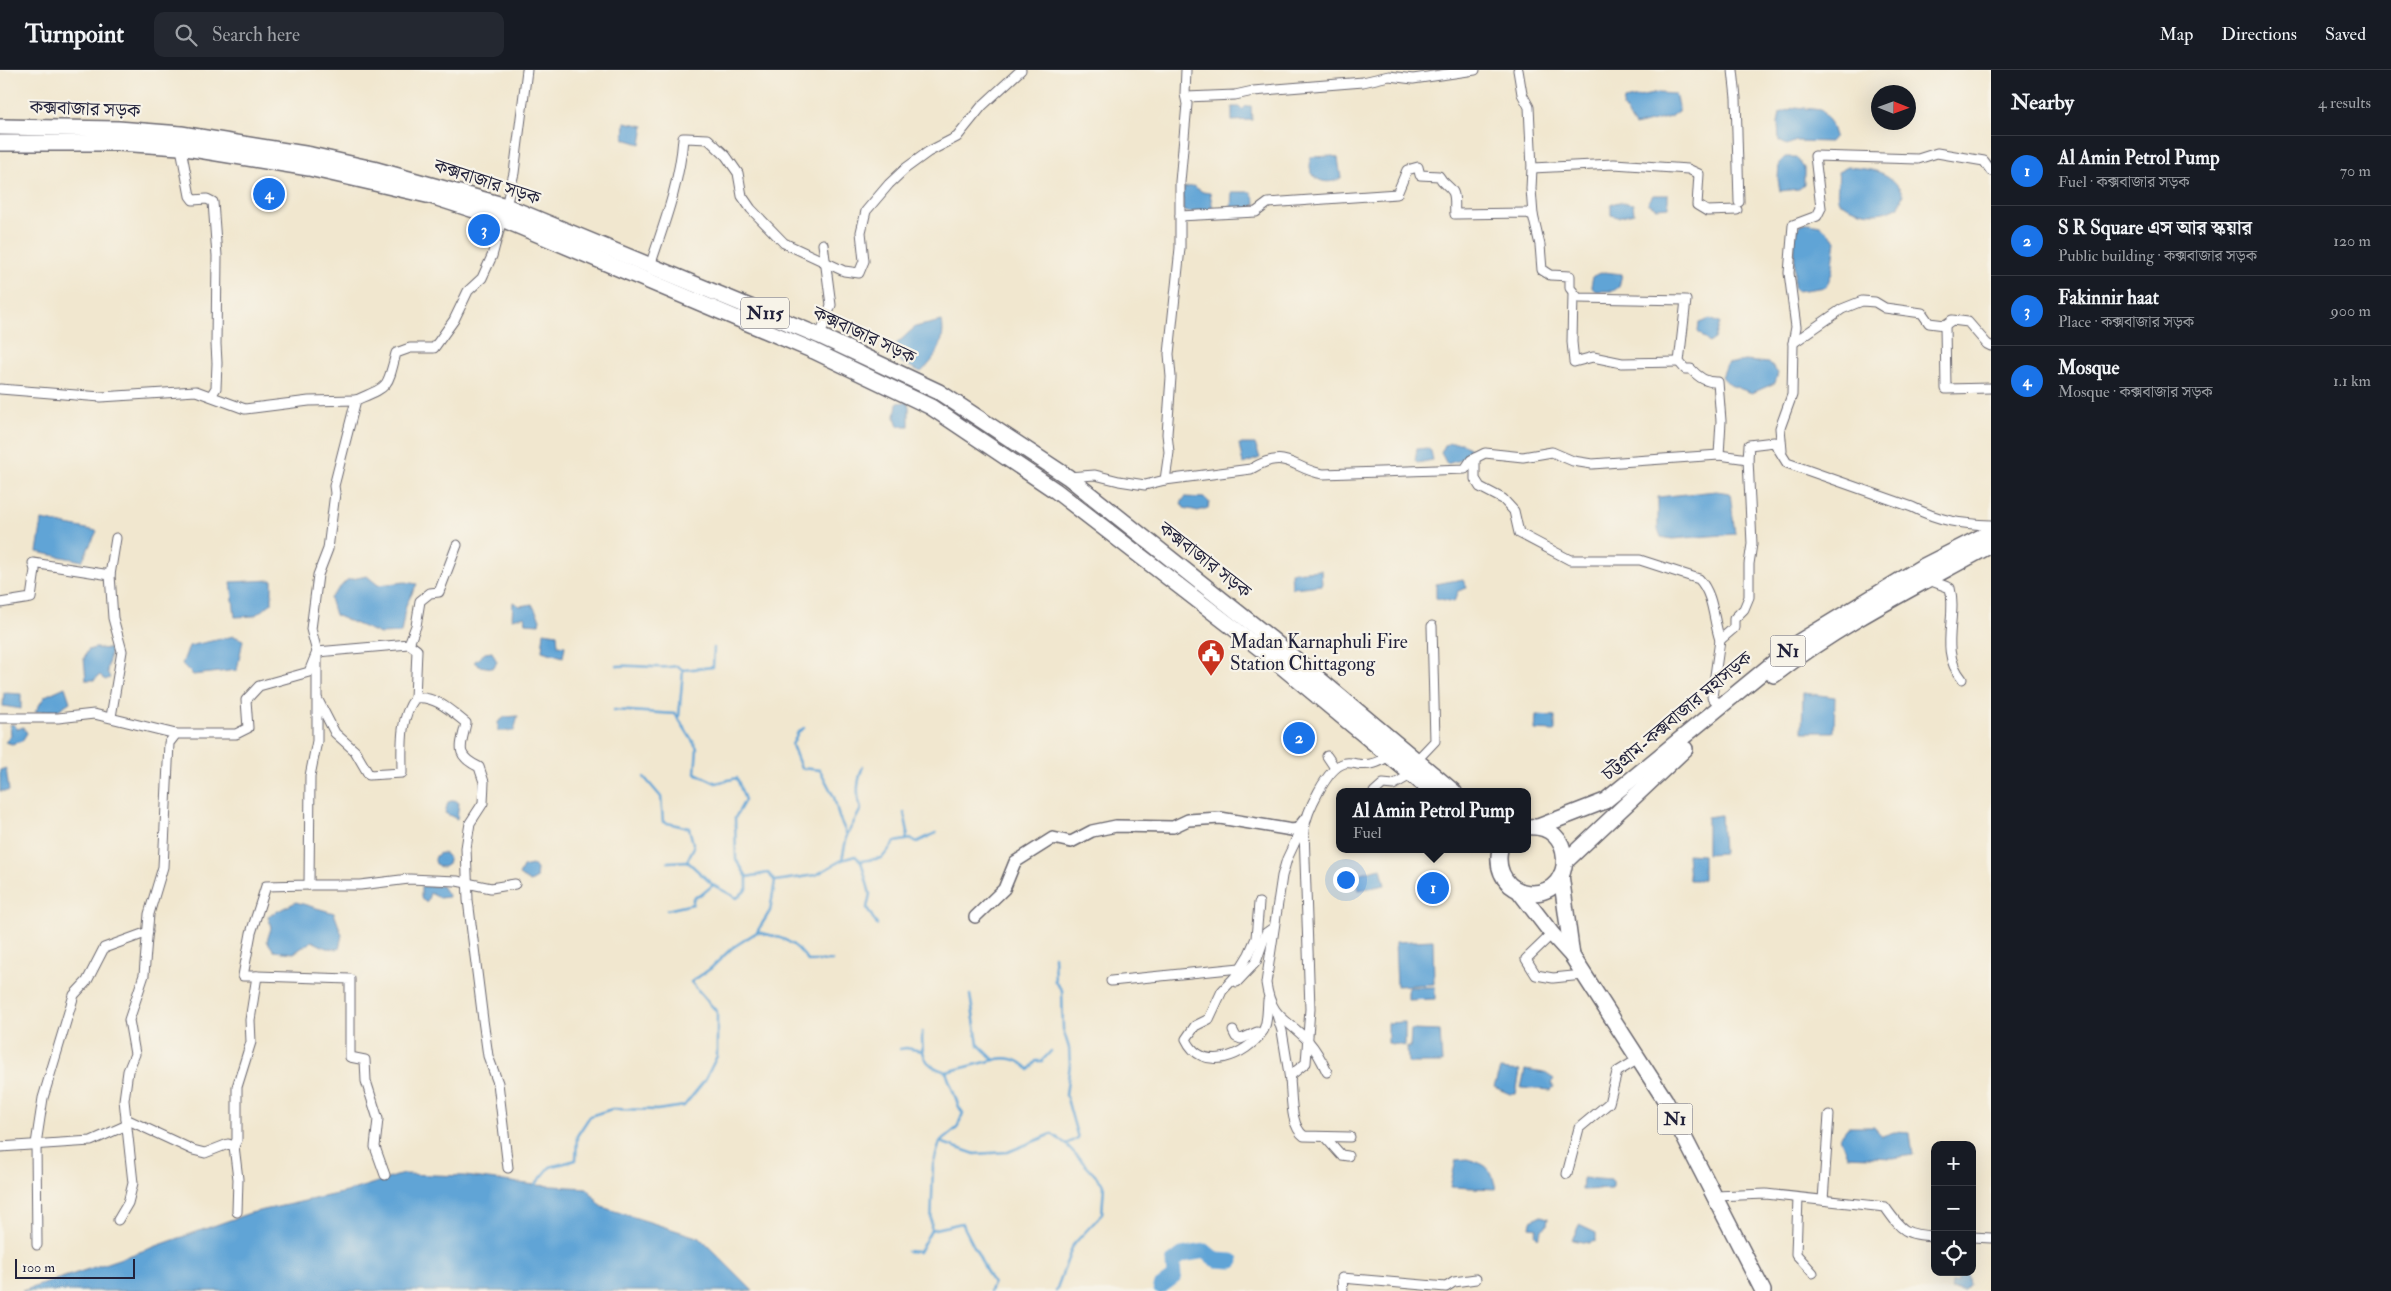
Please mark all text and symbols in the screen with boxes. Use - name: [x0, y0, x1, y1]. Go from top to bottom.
- search box: [154, 12, 504, 57]
- text: Turnpoint: [25, 19, 124, 50]
- icon: search: [172, 21, 200, 49]
- text: Search here: [212, 23, 300, 47]
- text: Map: [2160, 23, 2193, 46]
- text: Directions: [2221, 23, 2297, 46]
- text: Saved: [2325, 23, 2366, 46]
- north arrow: [1871, 85, 1916, 130]
- text: Nearby: [2011, 89, 2074, 116]
- text: 4 results: [2318, 93, 2371, 113]
- street label: কক্সবাজার সড়ক: [28, 95, 141, 123]
- text: Al Amin Petrol Pump: [2058, 146, 2220, 170]
- street label: কক্সবাজার সড়ক: [430, 153, 544, 211]
- text: 1: [2024, 161, 2030, 181]
- text: 70 m: [2340, 161, 2371, 181]
- text: Fuel · কক্সবাজার সড়ক: [2058, 172, 2190, 192]
- pin: 4: [253, 175, 285, 213]
- pin: 3: [468, 211, 500, 249]
- text: S R Square এস আর স্কয়ার: [2058, 216, 2252, 240]
- text: 2: [2023, 231, 2031, 251]
- text: 120 m: [2333, 231, 2371, 251]
- text: Public building · কক্সবাজার সড়ক: [2058, 246, 2257, 266]
- text: Fakinnir haat: [2058, 286, 2159, 310]
- road number: N115: [741, 298, 789, 328]
- street label: কক্সবাজার সড়ক: [808, 300, 920, 369]
- text: 3: [2024, 301, 2030, 321]
- text: 900 m: [2331, 301, 2371, 321]
- text: Place · কক্সবাজার সড়ক: [2058, 312, 2194, 332]
- text: Mosque: [2058, 356, 2119, 380]
- text: 4: [2023, 371, 2031, 391]
- text: 1.1 km: [2333, 371, 2371, 391]
- text: Mosque · কক্সবাজার সড়ক: [2058, 382, 2213, 402]
- street label: কক্সবাজার সড়ক: [1153, 516, 1256, 604]
- place label: Madan Karnaphuli Fire Station Chittagong: [1230, 630, 1408, 676]
- road number: N1: [1770, 636, 1806, 666]
- public building icon: Madan Karnaphuli Fire Station Chittagong: [1196, 638, 1226, 677]
- street label: চট্টগ্রাম-কক্সবাজার মহাসড়ক: [1596, 646, 1757, 787]
- pin: 2: [1283, 719, 1315, 757]
- popup: [1336, 788, 1531, 853]
- text: Al Amin Petrol Pump: [1353, 799, 1514, 823]
- text: Fuel: [1353, 823, 1381, 843]
- your location: [1333, 867, 1359, 893]
- pin: 1: [1417, 869, 1449, 907]
- road number: N1: [1658, 1104, 1692, 1134]
- map controls: [1931, 1141, 1976, 1276]
- button: +: [1931, 1141, 1976, 1186]
- button: −: [1931, 1186, 1976, 1231]
- button: locate: [1931, 1231, 1976, 1276]
- scale bar: [15, 1256, 135, 1279]
- text: 100 m: [22, 1259, 55, 1276]

